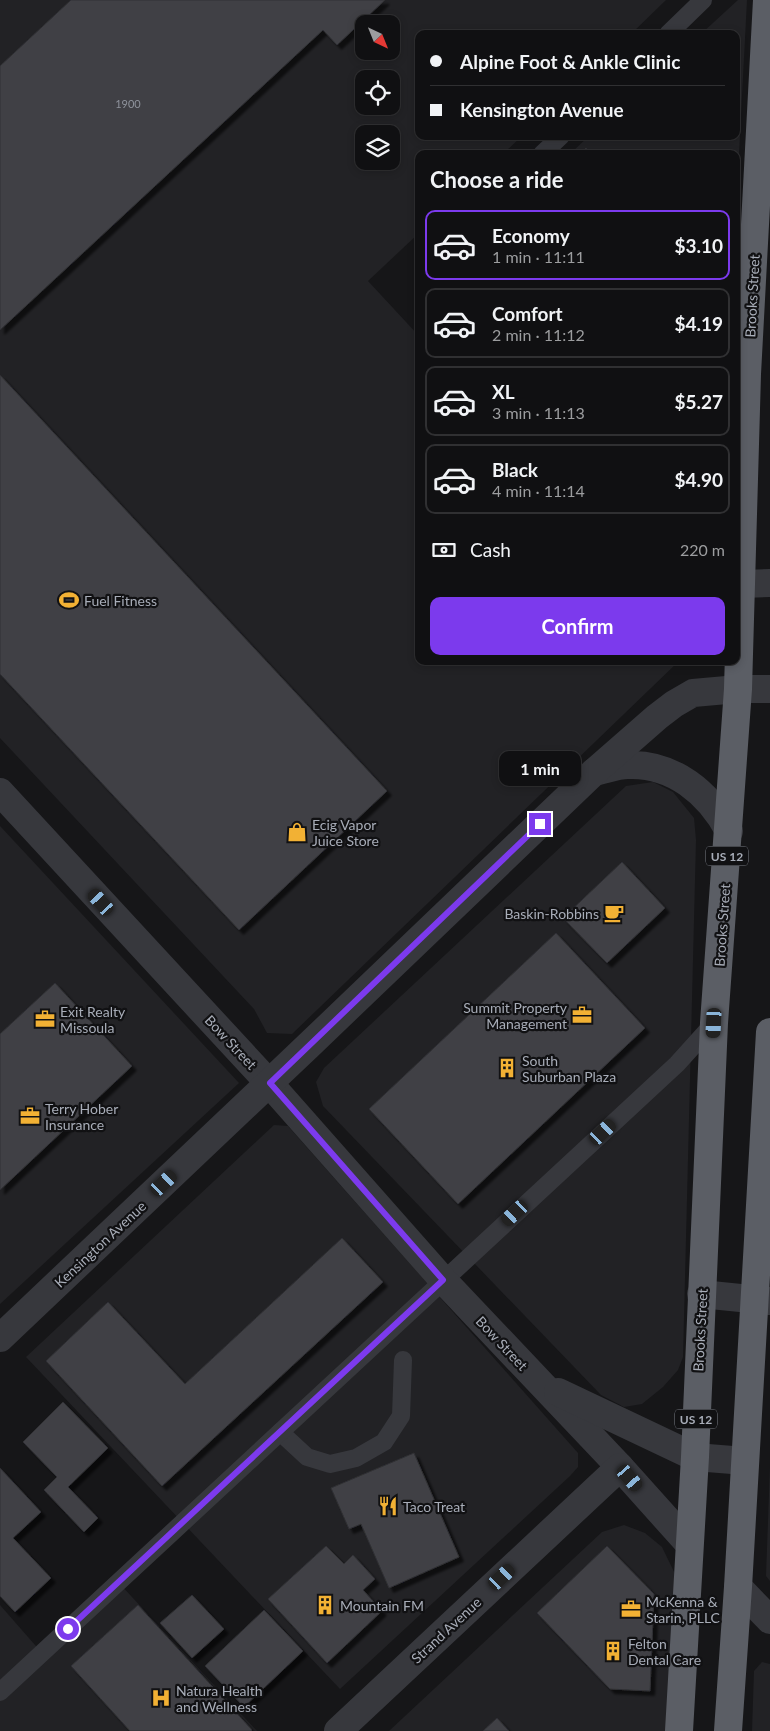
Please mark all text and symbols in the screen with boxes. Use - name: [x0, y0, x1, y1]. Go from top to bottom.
- north arrow: [355, 15, 400, 60]
- map controls: [355, 15, 400, 170]
- text: Alpine Foot & Ankle Clinic: [460, 50, 680, 73]
- button: locate: [355, 70, 400, 115]
- house number: 1900: [115, 97, 141, 110]
- text: Kensington Avenue: [460, 98, 624, 121]
- button: layers: [355, 125, 400, 170]
- text: Choose a ride: [430, 166, 564, 193]
- icon: car: [432, 223, 477, 268]
- text: Economy: [492, 224, 570, 247]
- text: $3.10: [674, 234, 723, 257]
- text: 1 min · 11:11: [492, 247, 585, 266]
- street label: Brooks Street: [741, 254, 763, 338]
- icon: car: [432, 301, 477, 346]
- text: Comfort: [492, 302, 563, 325]
- text: $4.19: [674, 312, 723, 335]
- text: 2 min · 11:12: [492, 325, 585, 344]
- icon: car: [432, 379, 477, 424]
- text: XL: [492, 380, 515, 403]
- text: $5.27: [674, 390, 723, 413]
- text: 3 min · 11:13: [492, 403, 585, 422]
- icon: car: [432, 457, 477, 502]
- text: Black: [492, 458, 538, 481]
- text: $4.90: [674, 468, 723, 491]
- text: 4 min · 11:14: [492, 481, 585, 500]
- icon: cash: [430, 536, 458, 564]
- text: Cash: [470, 538, 511, 561]
- text: 220 m: [680, 540, 725, 559]
- sports icon: Fuel Fitness: [58, 589, 80, 611]
- place label: Fuel Fitness: [84, 592, 157, 609]
- button: Confirm: [430, 597, 725, 655]
- callout: 1 min: [499, 752, 581, 786]
- text: 1 min: [520, 759, 560, 778]
- route end: [529, 813, 551, 835]
- place label: Ecig Vapor Juice Store: [312, 816, 379, 849]
- shop icon: Ecig Vapor Juice Store: [286, 821, 308, 843]
- road number: US 12: [706, 846, 748, 866]
- street label: Brooks Street: [711, 883, 733, 967]
- car: [85, 886, 116, 918]
- cafe icon: Baskin-Robbins: [603, 902, 625, 924]
- place label: Baskin-Robbins: [504, 905, 599, 922]
- place label: Summit Property Management: [463, 999, 568, 1032]
- place label: Exit Realty Missoula: [60, 1003, 126, 1036]
- office icon: Summit Property Management: [571, 1004, 593, 1026]
- office icon: Exit Realty Missoula: [34, 1008, 56, 1030]
- car: [705, 1008, 722, 1038]
- street label: Bow Street: [202, 1011, 260, 1073]
- place label: South Suburban Plaza: [522, 1052, 616, 1085]
- building icon: South Suburban Plaza: [496, 1057, 518, 1079]
- place label: Terry Hober Insurance: [45, 1100, 118, 1133]
- office icon: Terry Hober Insurance: [19, 1105, 41, 1127]
- car: [586, 1116, 619, 1148]
- car: [147, 1167, 180, 1199]
- street label: Kensington Avenue: [51, 1197, 149, 1291]
- car: [498, 1197, 531, 1229]
- street label: Brooks Street: [689, 1288, 711, 1372]
- street label: Bow Street: [473, 1312, 531, 1374]
- road number: US 12: [675, 1410, 717, 1428]
- car: [614, 1462, 645, 1494]
- restaurant icon: Taco Treat: [377, 1495, 399, 1517]
- place label: Taco Treat: [403, 1498, 465, 1515]
- car: [485, 1561, 518, 1593]
- street label: Strand Avenue: [408, 1593, 484, 1667]
- place label: McKenna & Starin, PLLC: [646, 1593, 721, 1626]
- building icon: Mountain FM: [314, 1594, 336, 1616]
- place label: Mountain FM: [340, 1597, 424, 1614]
- office icon: McKenna & Starin, PLLC: [620, 1598, 642, 1620]
- route start: [57, 1618, 79, 1640]
- place label: Felton Dental Care: [628, 1635, 701, 1668]
- building icon: Felton Dental Care: [602, 1640, 624, 1662]
- place label: Natura Health and Wellness: [176, 1682, 263, 1715]
- hospital icon: Natura Health and Wellness: [150, 1687, 172, 1709]

